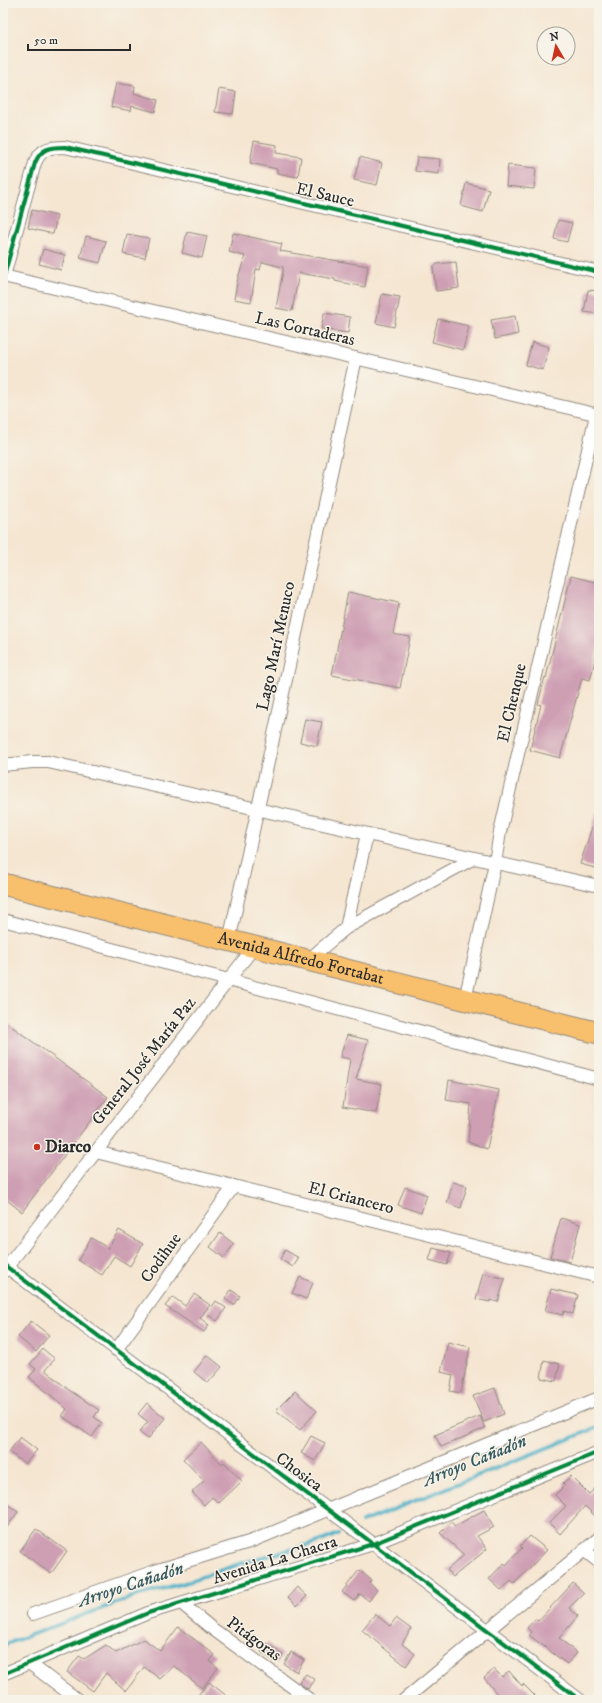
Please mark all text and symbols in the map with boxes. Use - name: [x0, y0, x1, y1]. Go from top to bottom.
- scale bar: [28, 26, 130, 52]
- north arrow: [536, 26, 576, 66]
- text: N: [549, 29, 560, 45]
- text: 50 m: [34, 33, 58, 48]
- street label: El Sauce: [294, 178, 356, 212]
- street label: Las Cortaderas: [253, 307, 357, 351]
- street label: Lago Marí Menuco: [252, 579, 300, 713]
- street label: El Chenque: [492, 661, 532, 745]
- street label: Avenida Alfredo Fortabat: [215, 927, 387, 990]
- street label: General José María Paz: [87, 992, 201, 1130]
- place label: Diarco: [45, 1136, 91, 1158]
- marker: Diarco: [32, 1142, 42, 1152]
- street label: El Criancero: [306, 1177, 396, 1219]
- street label: Codihue: [135, 1229, 187, 1287]
- water label: Arroyo Cañadón: [418, 1430, 530, 1492]
- street label: Chosica: [271, 1447, 327, 1497]
- street label: Avenida La Chacra: [210, 1530, 341, 1589]
- water label: Arroyo Cañadón: [74, 1558, 187, 1613]
- street label: Pitágoras: [222, 1612, 286, 1666]

